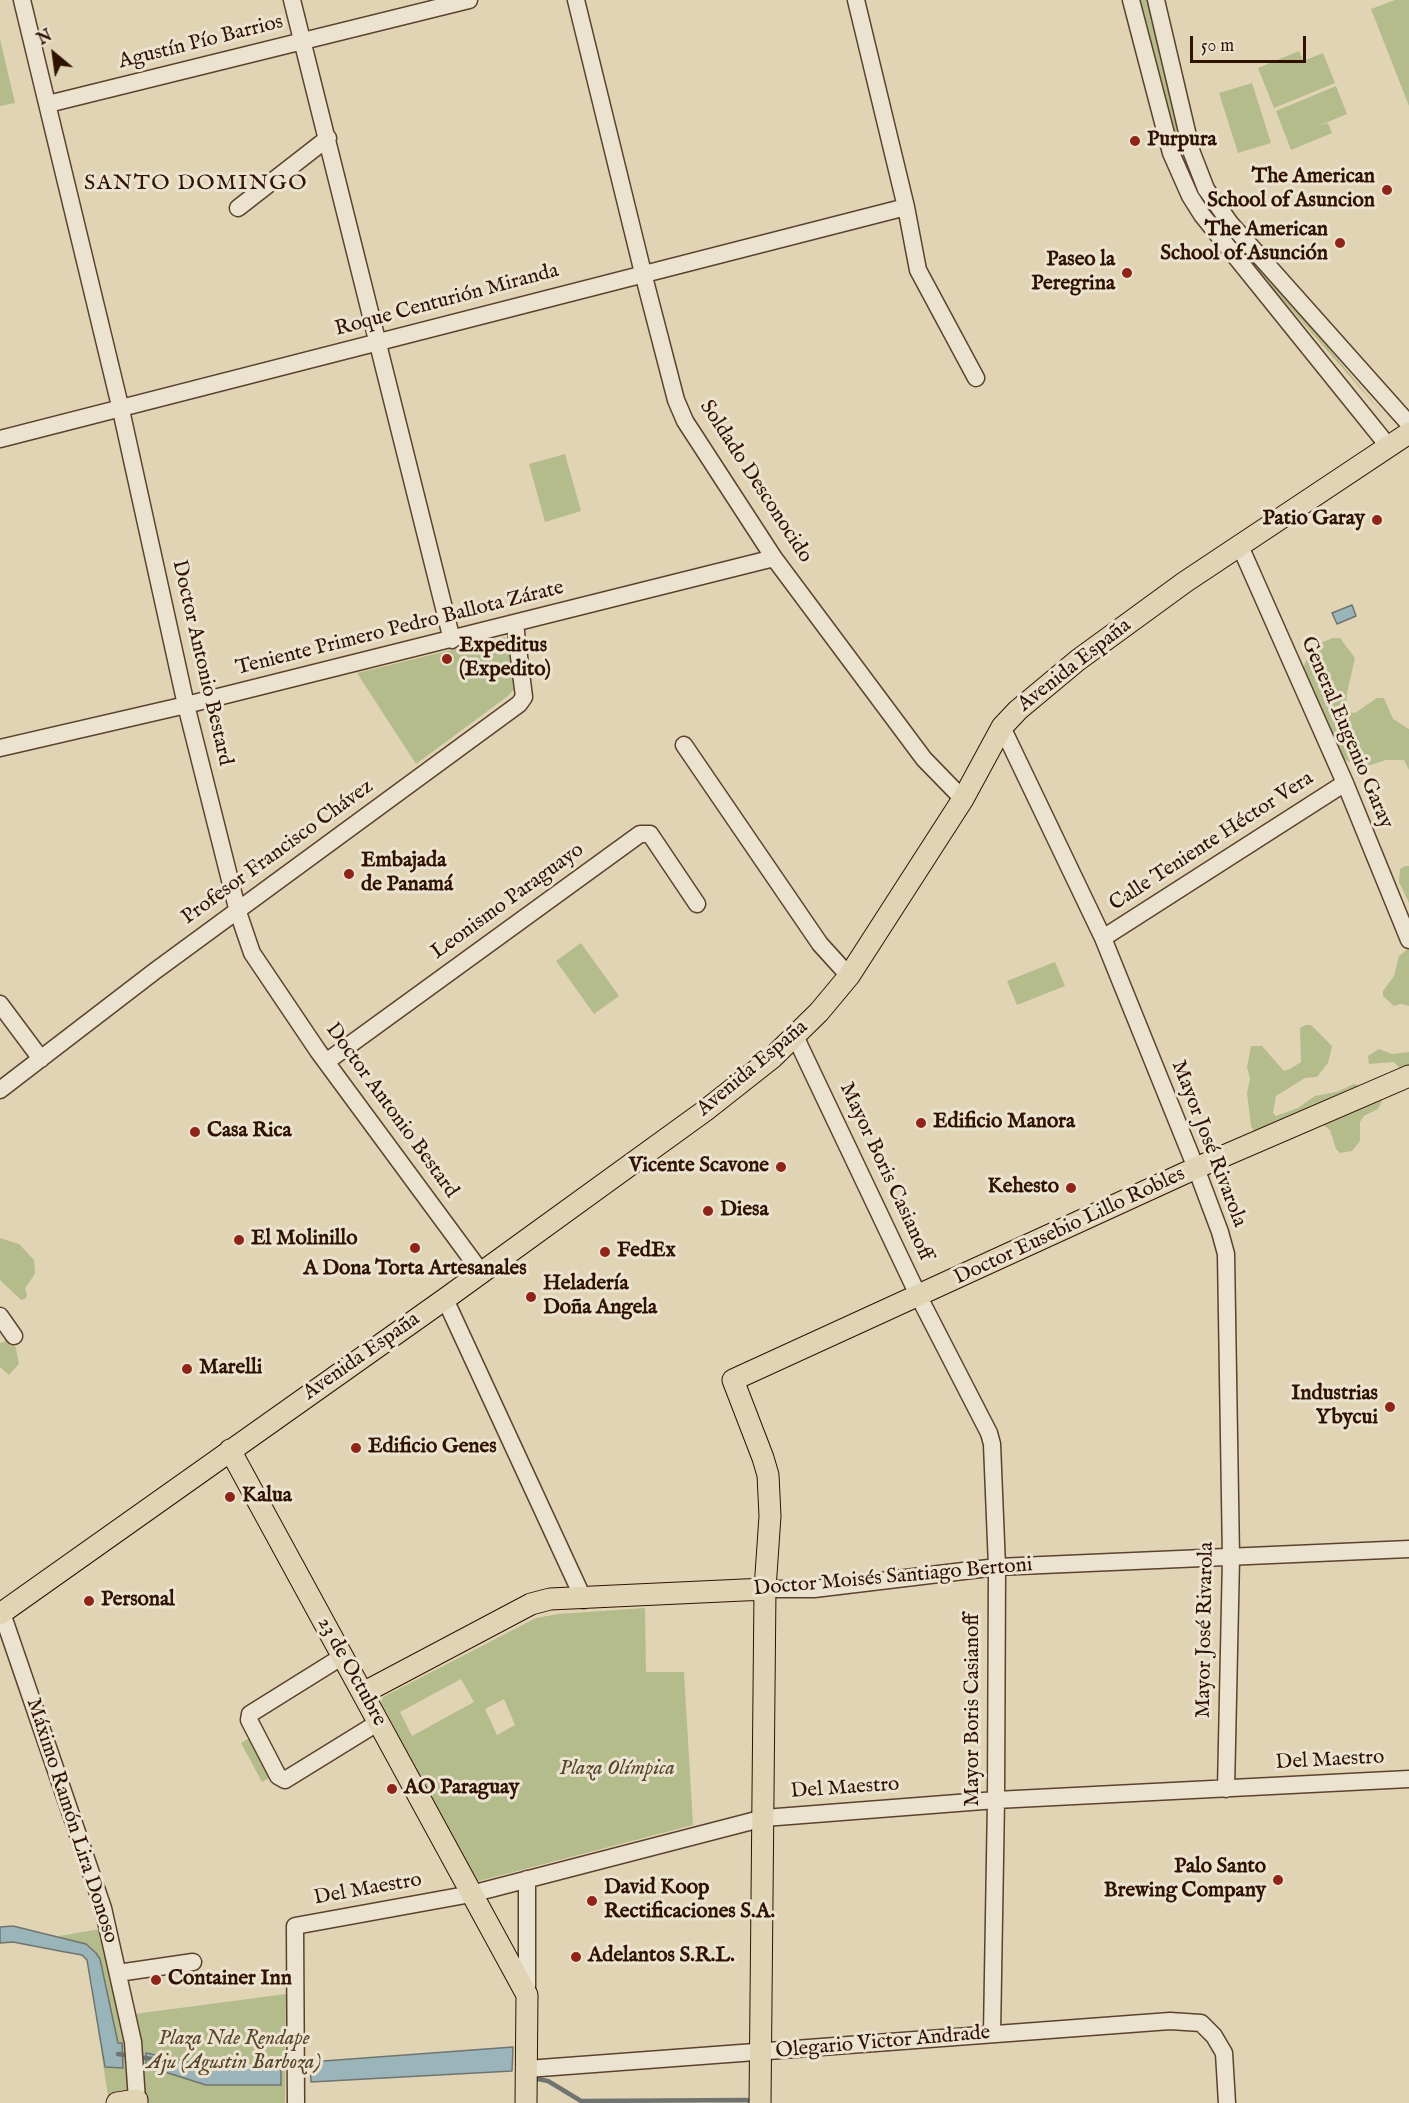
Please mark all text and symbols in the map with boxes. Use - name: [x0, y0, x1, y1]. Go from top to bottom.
- street label: Agustín Pío Barrios: [116, 10, 286, 76]
- north arrow: [24, 24, 84, 84]
- scale bar: [1193, 24, 1308, 62]
- text: N: [34, 26, 56, 50]
- text: 50 m: [1201, 35, 1234, 58]
- place label: Purpura: [1147, 128, 1217, 154]
- marker: Purpura: [1128, 134, 1142, 148]
- place label: The American School of Asuncion: [1207, 165, 1375, 215]
- district label: SANTO DOMINGO: [84, 171, 308, 197]
- marker: The American School of Asuncion: [1380, 183, 1394, 197]
- place label: The American School of Asunción: [1160, 218, 1328, 268]
- marker: The American School of Asunción: [1333, 236, 1347, 250]
- place label: Paseo la Peregrina: [1031, 248, 1115, 298]
- street label: Roque Centurión Miranda: [332, 259, 562, 343]
- marker: Paseo la Peregrina: [1120, 266, 1134, 280]
- street label: Soldado Desconocido: [693, 396, 817, 568]
- place label: Patio Garay: [1263, 507, 1365, 533]
- marker: Patio Garay: [1370, 513, 1384, 527]
- street label: Doctor Antonio Bestard: [165, 558, 237, 768]
- street label: Teniente Primero Pedro Ballota Zárate: [233, 576, 567, 682]
- street label: Avenida España: [1013, 614, 1137, 718]
- street label: General Eugenio Garay: [1294, 633, 1398, 833]
- place label: Expeditus (Expedito): [459, 634, 551, 684]
- marker: Expeditus (Expedito): [440, 652, 454, 666]
- street label: Calle Teniente Héctor Vera: [1105, 767, 1319, 917]
- street label: Profesor Francisco Chávez: [177, 775, 379, 931]
- street label: Leonismo Paraguayo: [427, 838, 589, 966]
- place label: Embajada de Panamá: [361, 849, 453, 899]
- marker: Embajada de Panamá: [342, 867, 356, 881]
- street label: Avenida España: [692, 1015, 814, 1123]
- street label: Doctor Antonio Bestard: [319, 1019, 463, 1203]
- street label: Mayor José Rivarola: [1165, 1057, 1251, 1231]
- street label: Mayor Boris Casianoff: [833, 1079, 937, 1265]
- place label: Edificio Manora: [933, 1110, 1075, 1136]
- marker: Edificio Manora: [914, 1116, 928, 1130]
- place label: Casa Rica: [207, 1119, 292, 1145]
- marker: Casa Rica: [188, 1125, 202, 1139]
- place label: Vicente Scavone: [629, 1154, 769, 1180]
- marker: Vicente Scavone: [774, 1160, 788, 1174]
- street label: Doctor Eusebio Lillo Robles: [951, 1162, 1189, 1292]
- place label: Kehesto: [988, 1175, 1059, 1201]
- marker: Kehesto: [1064, 1181, 1078, 1195]
- place label: Diesa: [720, 1198, 768, 1224]
- marker: Diesa: [701, 1204, 715, 1218]
- place label: El Molinillo: [251, 1227, 358, 1253]
- marker: El Molinillo: [232, 1233, 246, 1247]
- place label: FedEx: [617, 1239, 676, 1265]
- marker: A Dona Torta Artesanales: [408, 1241, 422, 1255]
- marker: FedEx: [598, 1245, 612, 1259]
- place label: A Dona Torta Artesanales: [303, 1257, 527, 1283]
- place label: Heladería Doña Angela: [543, 1272, 657, 1322]
- marker: Heladería Doña Angela: [524, 1290, 538, 1304]
- street label: Avenida España: [299, 1307, 425, 1407]
- place label: Marelli: [199, 1356, 262, 1382]
- marker: Marelli: [180, 1362, 194, 1376]
- place label: Industrias Ybycui: [1291, 1382, 1378, 1432]
- marker: Industrias Ybycui: [1383, 1400, 1397, 1414]
- place label: Edificio Genes: [368, 1435, 497, 1461]
- marker: Edificio Genes: [349, 1441, 363, 1455]
- place label: Kalua: [242, 1484, 292, 1510]
- marker: Kalua: [223, 1490, 237, 1504]
- street label: Mayor José Rivarola: [1192, 1542, 1220, 1718]
- street label: Doctor Moisés Santiago Bertoni: [753, 1553, 1033, 1603]
- place label: Personal: [101, 1588, 175, 1614]
- marker: Personal: [82, 1594, 96, 1608]
- street label: 23 de Octubre: [311, 1613, 391, 1731]
- street label: Mayor Boris Casianoff: [961, 1613, 987, 1807]
- street label: Máximo Ramón Lira Donoso: [19, 1695, 123, 1947]
- street label: Del Maestro: [1275, 1746, 1385, 1776]
- park label: Plaza Olímpica: [559, 1757, 675, 1783]
- street label: Del Maestro: [790, 1773, 900, 1805]
- place label: AO Paraguay: [404, 1776, 519, 1802]
- marker: AO Paraguay: [385, 1782, 399, 1796]
- place label: Palo Santo Brewing Company: [1104, 1855, 1266, 1905]
- street label: Del Maestro: [312, 1868, 424, 1912]
- marker: Palo Santo Brewing Company: [1271, 1873, 1285, 1887]
- place label: David Koop Rectificaciones S.A.: [604, 1876, 775, 1926]
- marker: David Koop Rectificaciones S.A.: [585, 1894, 599, 1908]
- place label: Adelantos S.R.L.: [588, 1944, 735, 1970]
- marker: Adelantos S.R.L.: [569, 1950, 583, 1964]
- place label: Container Inn: [168, 1967, 292, 1993]
- marker: Container Inn: [149, 1973, 163, 1987]
- street label: Olegario Victor Andrade: [775, 2021, 991, 2065]
- park label: Plaza Nde Rendape Aju (Agustin Barboza): [147, 2027, 321, 2077]

